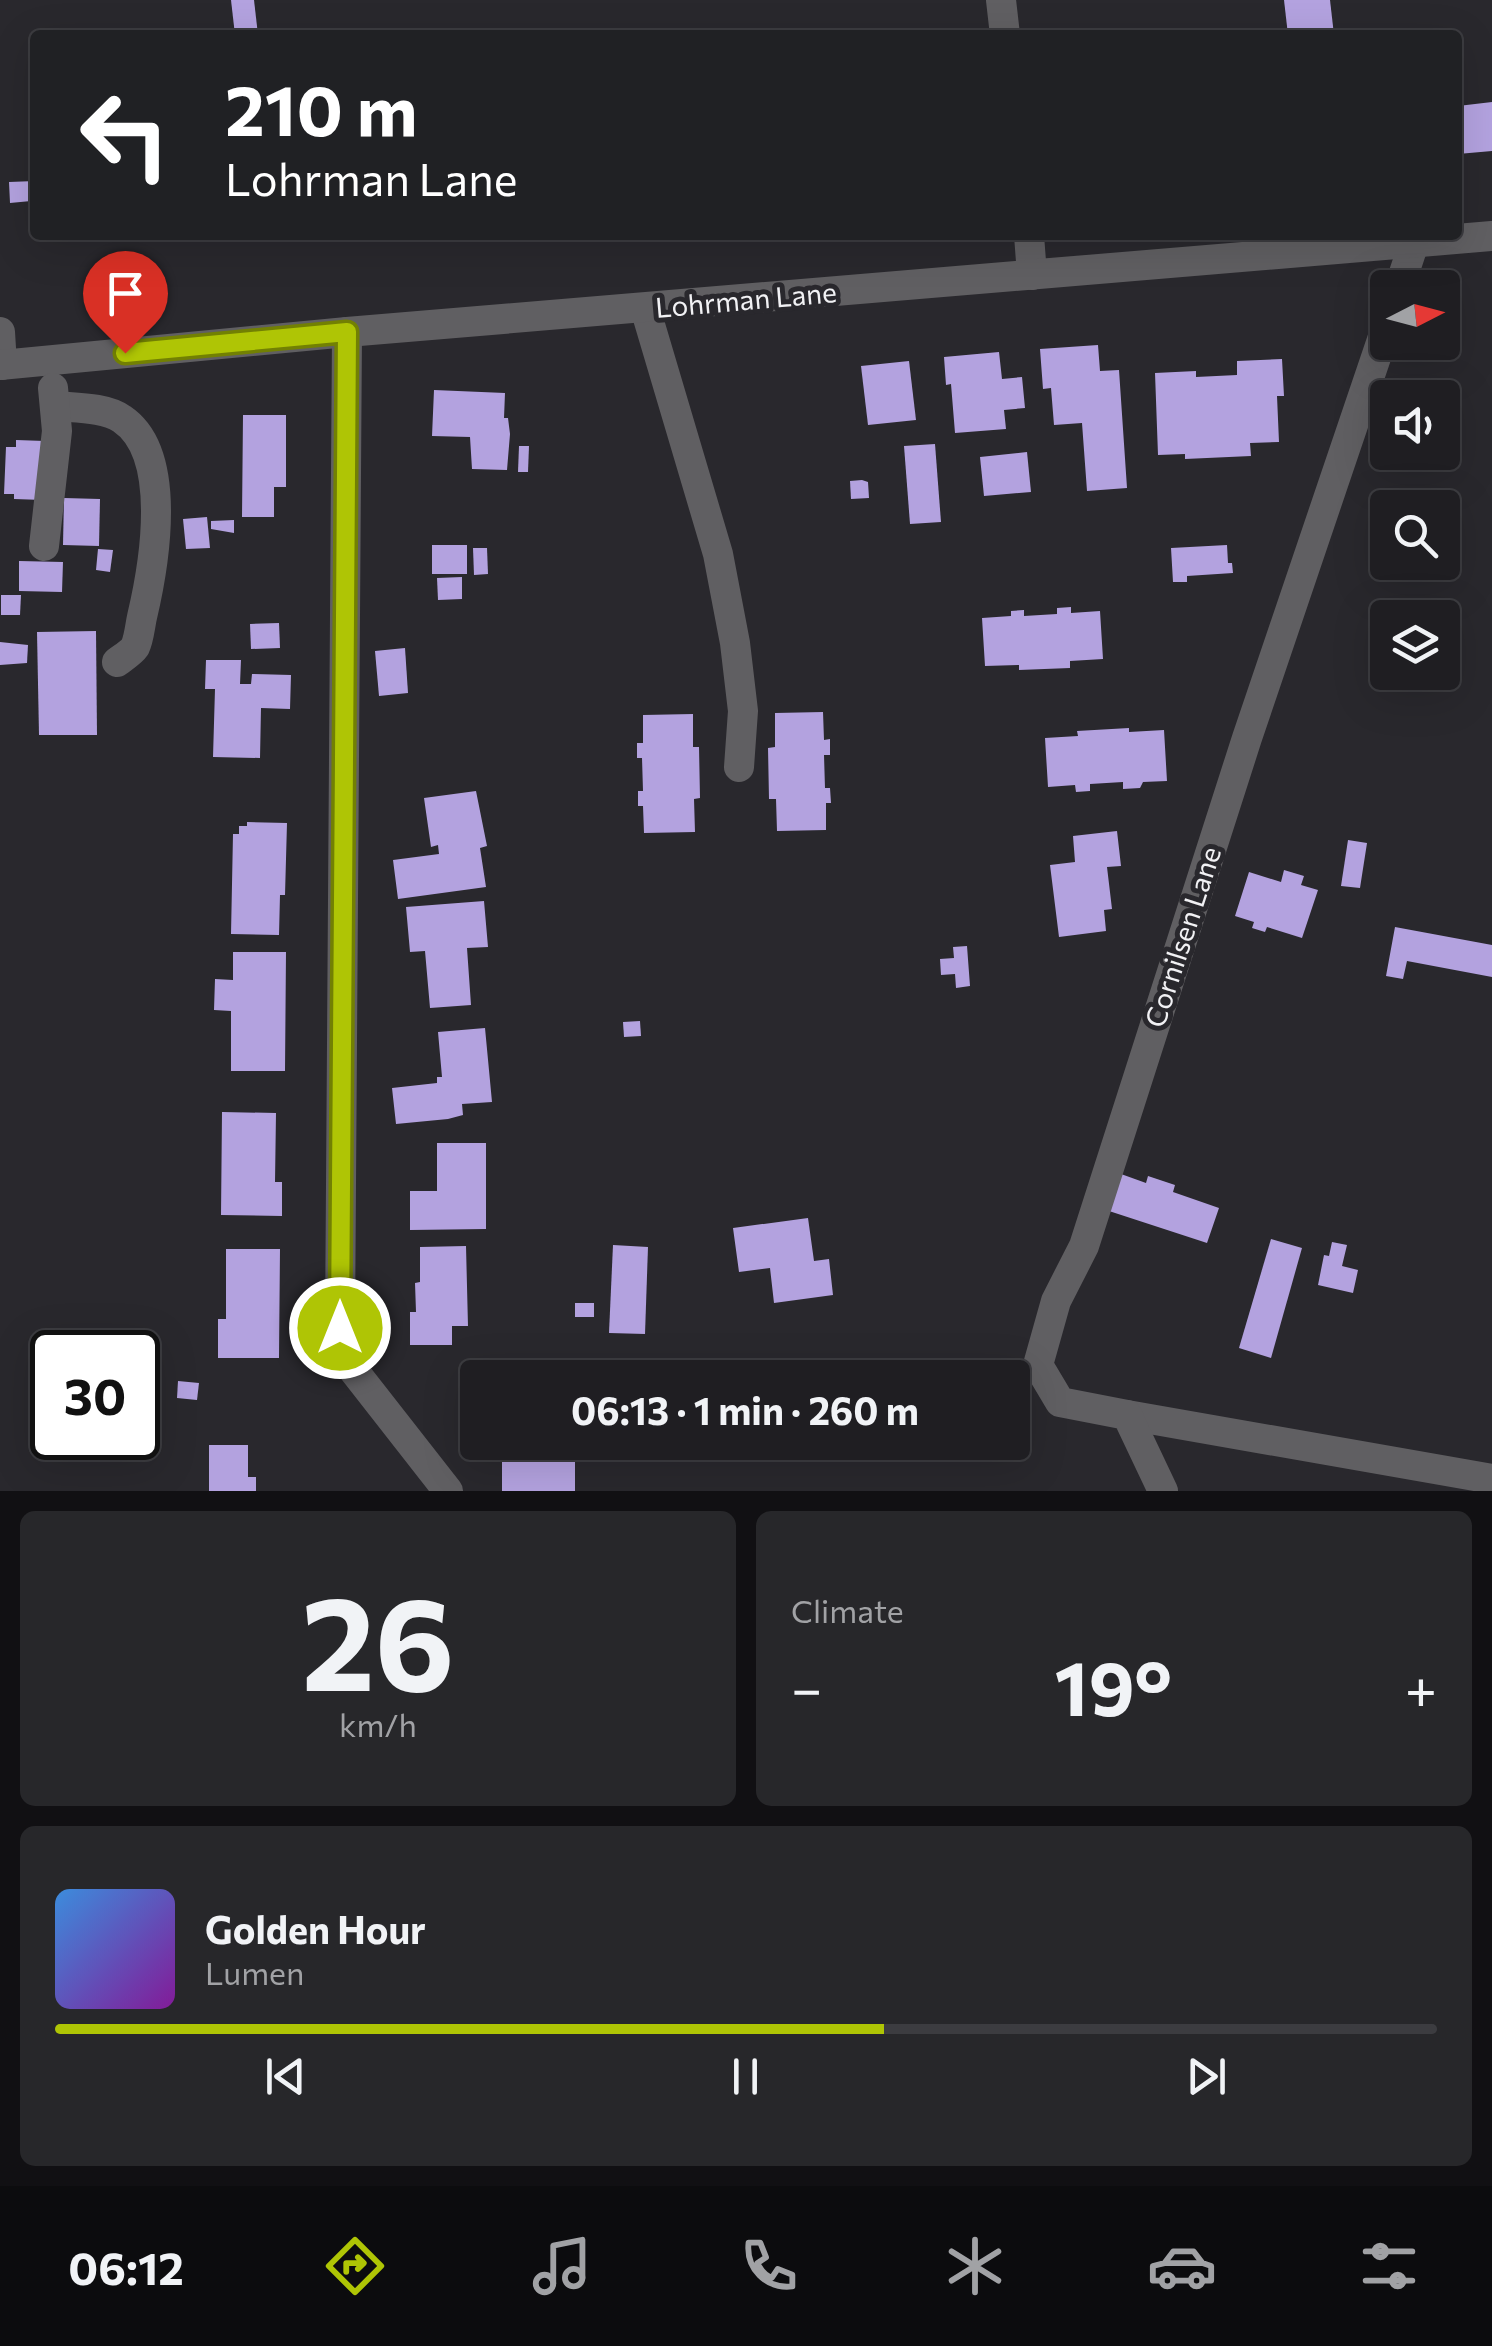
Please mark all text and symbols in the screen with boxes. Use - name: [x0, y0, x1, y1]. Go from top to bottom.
- text: 210 m: [225, 65, 417, 150]
- icon: left: [60, 70, 190, 200]
- text: Lohrman Lane: [225, 150, 517, 205]
- pin: [83, 251, 168, 354]
- icon: arrive: [98, 266, 153, 321]
- north arrow: [1370, 270, 1460, 360]
- map controls: [1370, 270, 1460, 690]
- street label: Lohrman Lane: [654, 274, 838, 324]
- button: sound: [1370, 380, 1460, 470]
- button: search: [1370, 490, 1460, 580]
- button: layers: [1370, 600, 1460, 690]
- street label: Cornilsen Lane: [1137, 842, 1227, 1031]
- position arrow: [288, 1276, 392, 1380]
- speed limit sign: 30: [30, 1330, 160, 1460]
- text: 06:13 · 1 min · 260 m: [571, 1386, 919, 1433]
- text: 26: [301, 1559, 455, 1718]
- text: Climate: [791, 1590, 904, 1630]
- text: 19°: [1055, 1640, 1172, 1731]
- text: −: [791, 1653, 822, 1720]
- text: +: [1405, 1653, 1437, 1720]
- text: km/h: [339, 1704, 417, 1744]
- text: Golden Hour: [205, 1905, 426, 1952]
- text: Lumen: [205, 1952, 304, 1992]
- icon: previous: [258, 2049, 313, 2104]
- icon: pause: [718, 2049, 773, 2104]
- icon: next: [1179, 2049, 1234, 2104]
- icon: directions: [320, 2231, 390, 2301]
- icon: music: [527, 2231, 597, 2301]
- icon: phone: [734, 2231, 804, 2301]
- icon: climate: [940, 2231, 1010, 2301]
- icon: car: [1147, 2231, 1217, 2301]
- icon: filters: [1354, 2231, 1424, 2301]
- text: 06:12: [68, 2239, 184, 2294]

